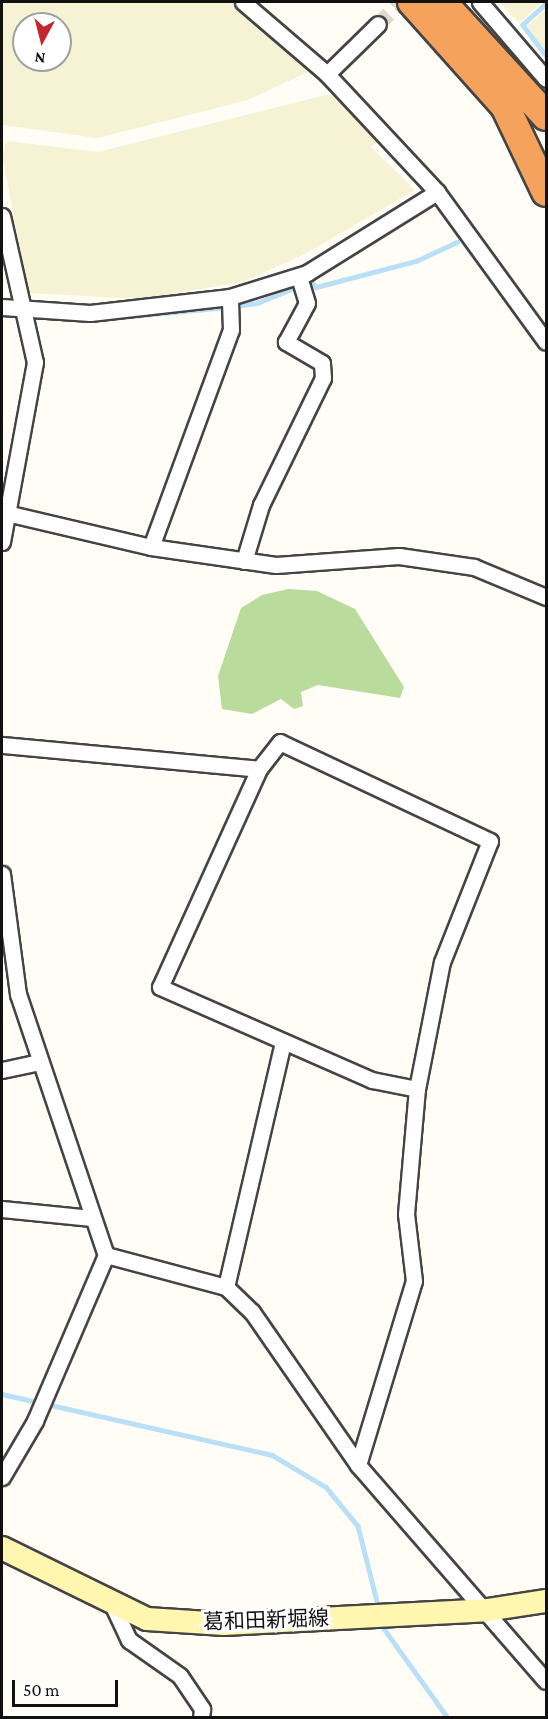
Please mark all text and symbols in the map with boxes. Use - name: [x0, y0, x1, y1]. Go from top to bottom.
- north arrow: [12, 12, 72, 72]
- text: N: [34, 49, 46, 67]
- street label: 葛和田新堀線: [203, 1605, 329, 1635]
- scale bar: [15, 1668, 122, 1706]
- text: 50 m: [23, 1680, 60, 1700]

